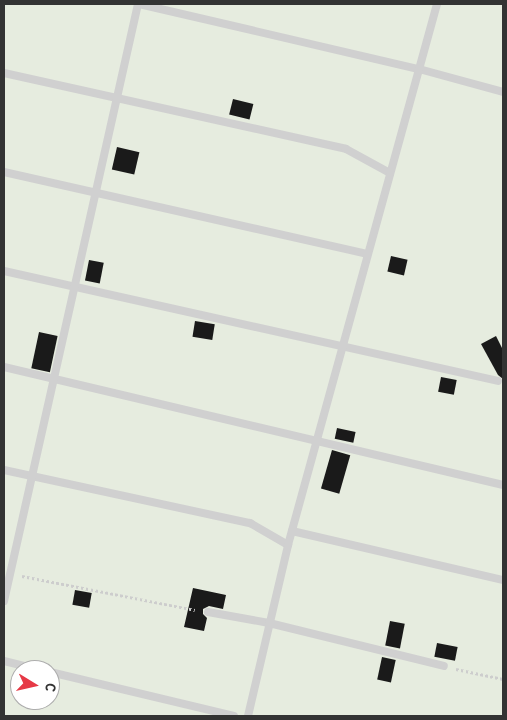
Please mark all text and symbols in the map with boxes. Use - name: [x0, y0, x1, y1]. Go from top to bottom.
- north arrow: [10, 660, 60, 710]
- text: С: [40, 682, 58, 693]

